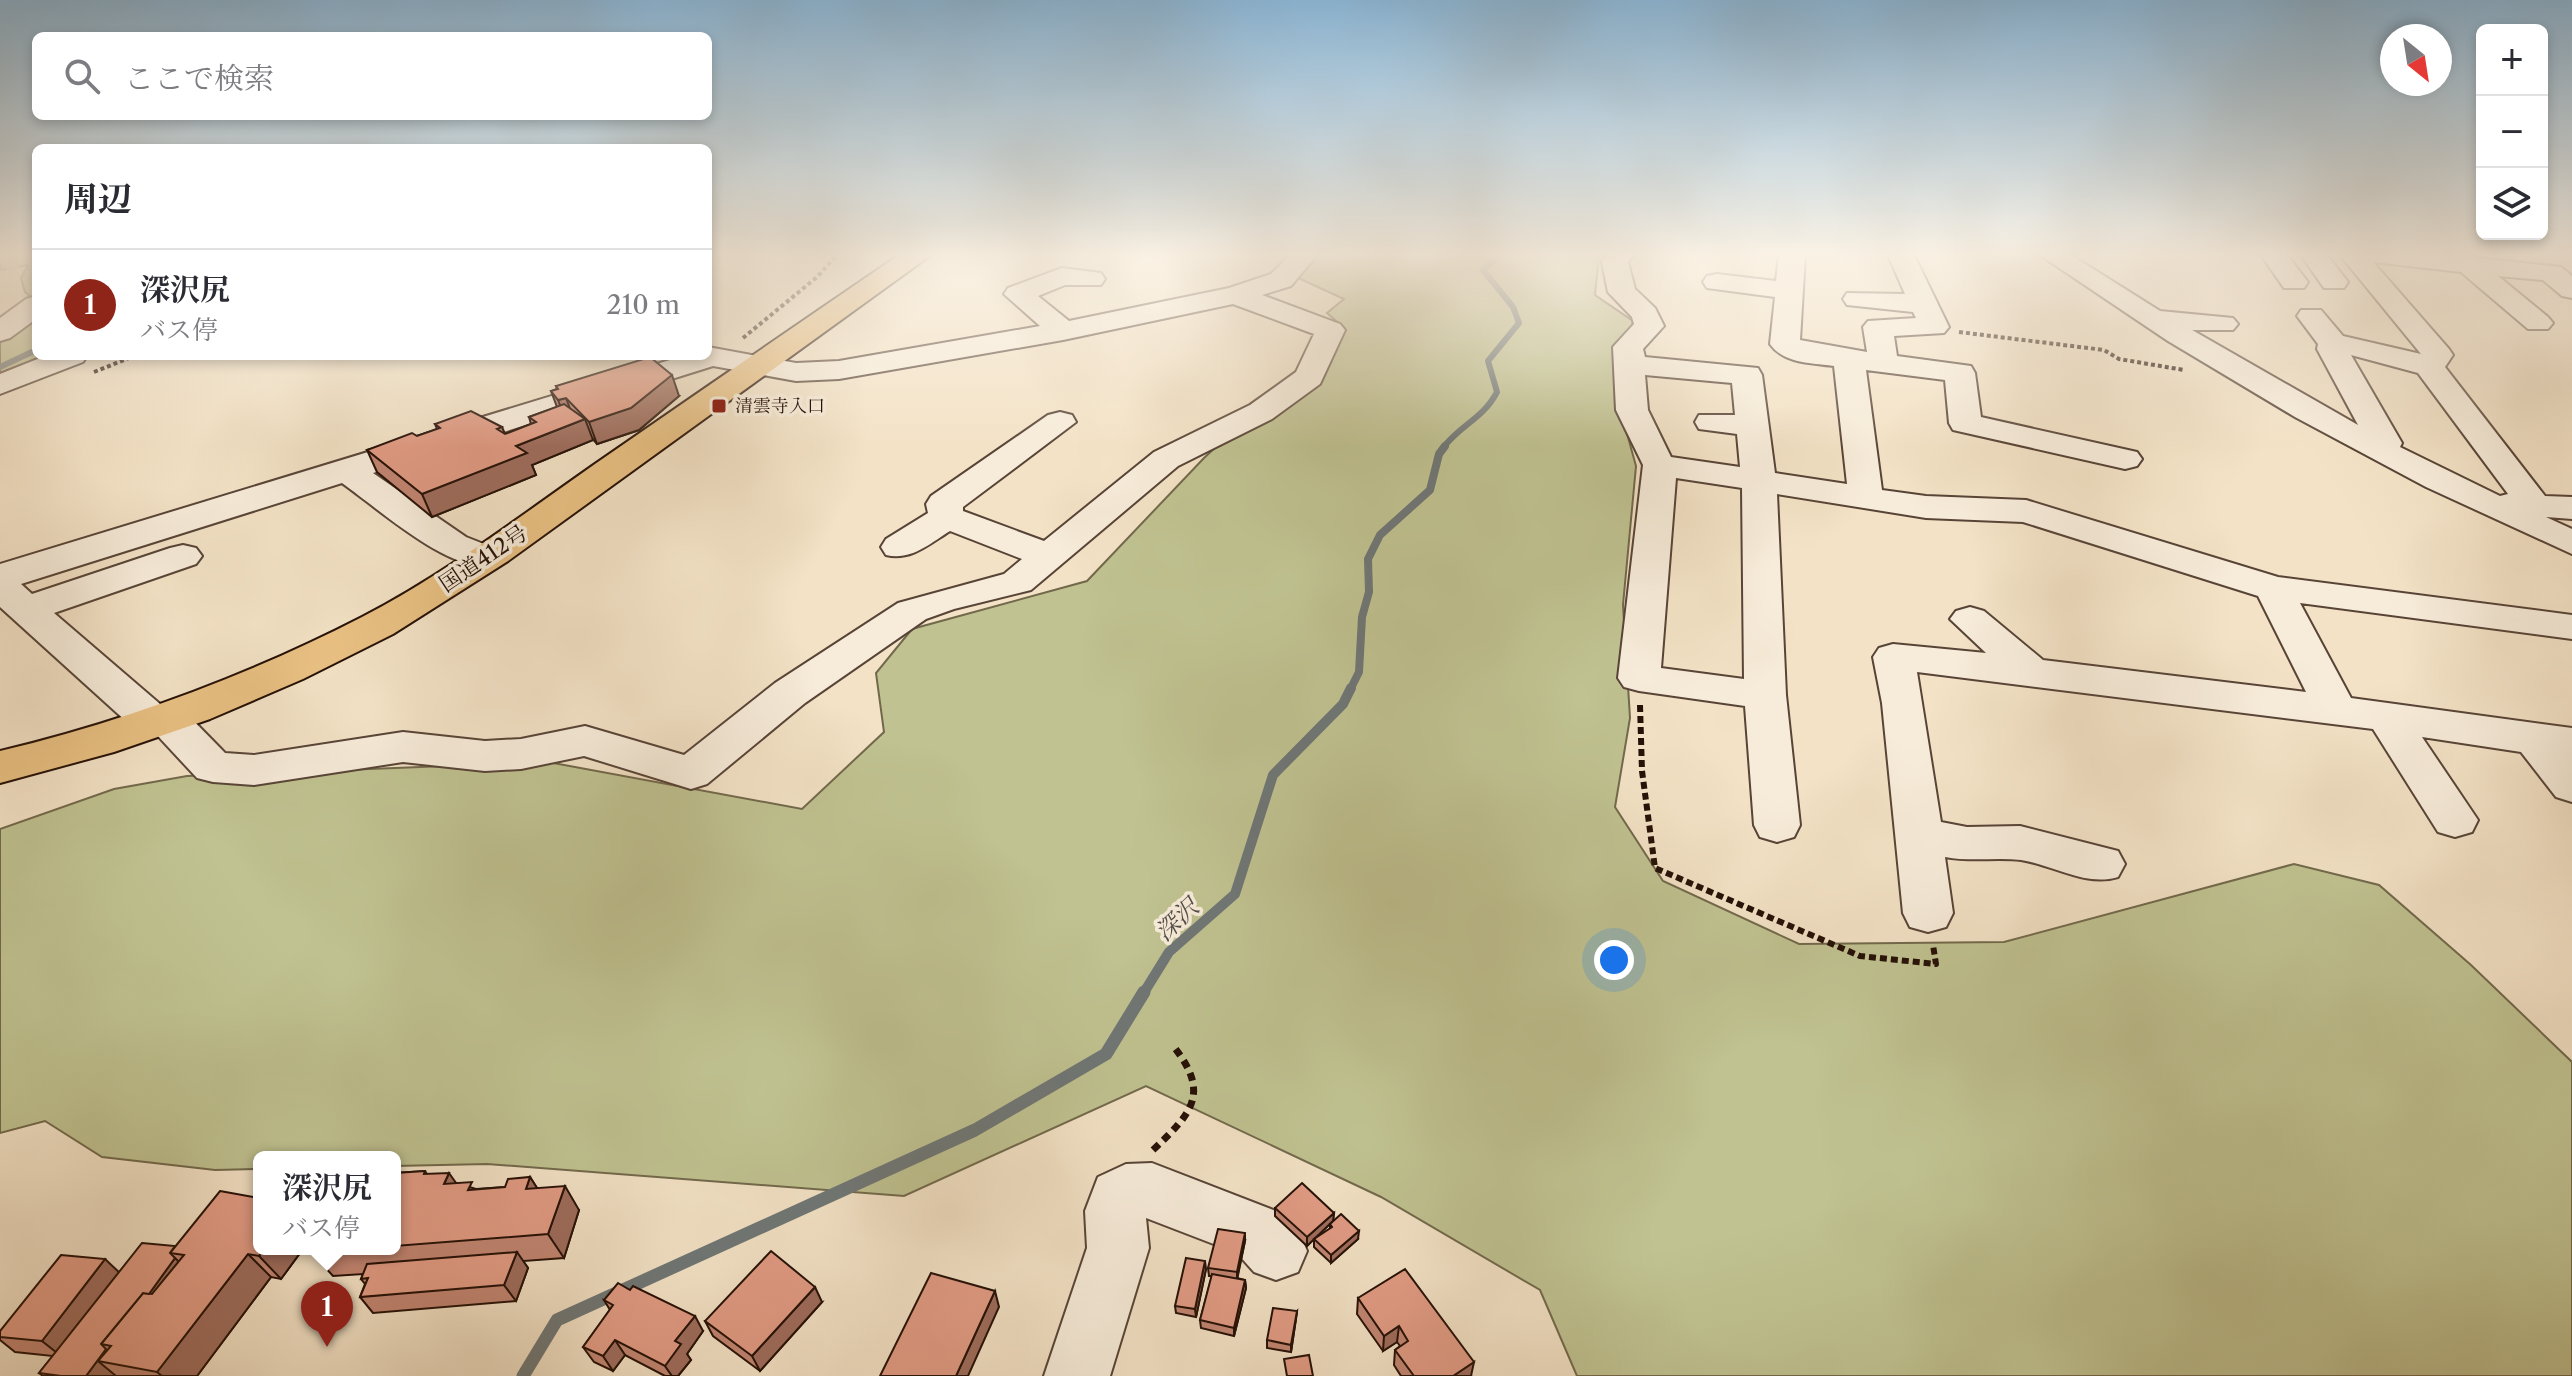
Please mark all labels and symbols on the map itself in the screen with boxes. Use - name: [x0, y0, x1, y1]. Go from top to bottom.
- north arrow: [2380, 24, 2452, 96]
- place label: 清雲寺入口: [735, 395, 825, 417]
- marker: 清雲寺入口: [710, 397, 728, 415]
- street label: 国道412号: [434, 519, 533, 598]
- water label: 深沢: [1149, 891, 1206, 947]
- your location: [1594, 940, 1634, 980]
- pin: 1: [301, 1281, 353, 1347]

